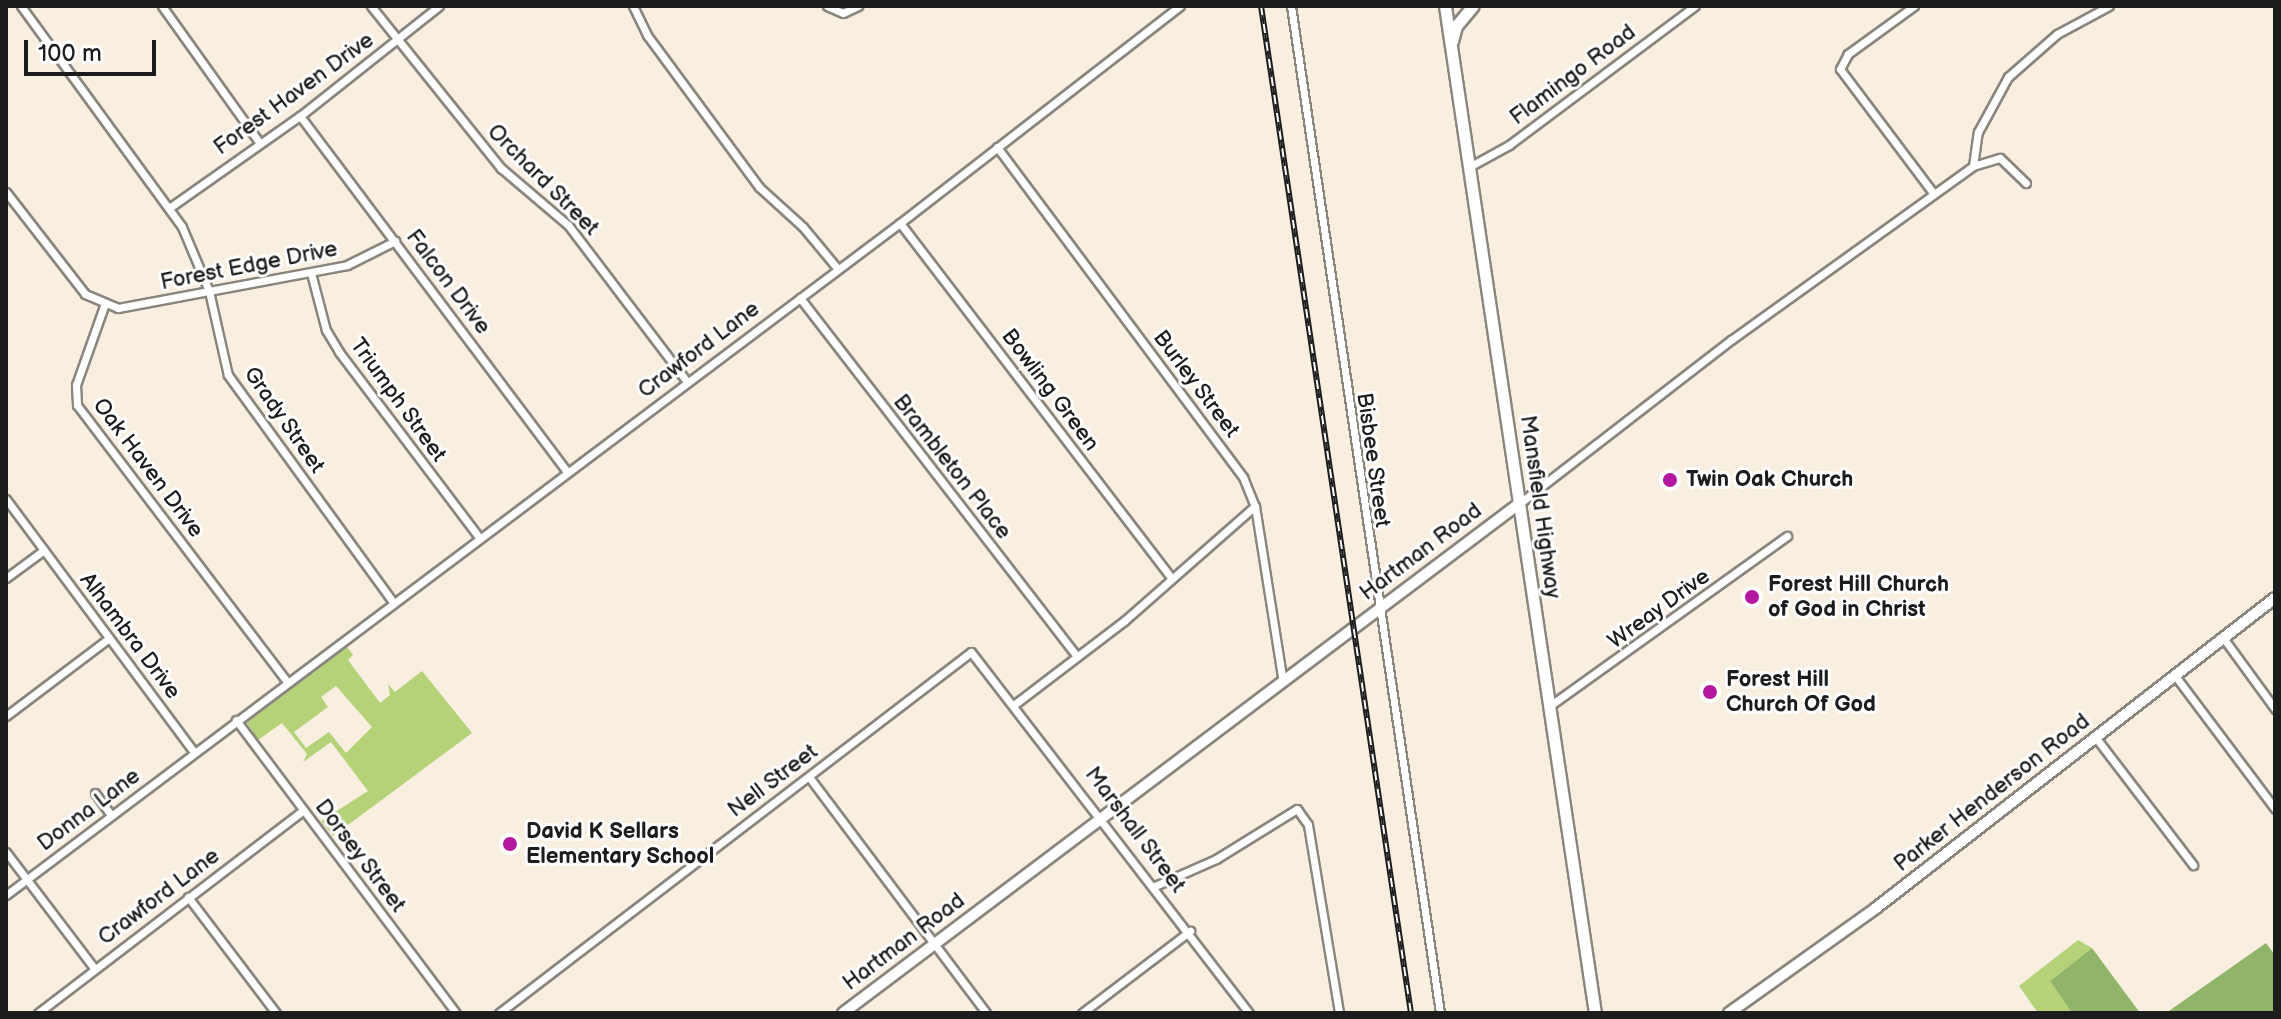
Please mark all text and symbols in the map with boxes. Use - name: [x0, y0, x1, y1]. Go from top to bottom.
- street label: Flamingo Road: [1505, 19, 1641, 131]
- scale bar: [28, 24, 160, 74]
- street label: Forest Haven Drive: [209, 27, 379, 161]
- text: 100 m: [38, 39, 102, 68]
- street label: Orchard Street: [482, 119, 604, 241]
- street label: Falcon Drive: [400, 225, 496, 339]
- street label: Forest Edge Drive: [158, 236, 340, 296]
- street label: Crawford Lane: [633, 296, 765, 404]
- street label: Bowling Green: [996, 324, 1104, 456]
- street label: Burley Street: [1147, 324, 1245, 444]
- street label: Triumph Street: [344, 333, 452, 467]
- street label: Grady Street: [237, 361, 331, 479]
- street label: Brambleton Place: [887, 389, 1017, 545]
- street label: Bisbee Street: [1350, 391, 1396, 529]
- street label: Oak Haven Drive: [87, 393, 209, 543]
- street label: Mansfield Highway: [1514, 414, 1566, 600]
- place label: Twin Oak Church: [1686, 467, 1853, 493]
- marker: Twin Oak Church: [1661, 471, 1679, 489]
- street label: Hartman Road: [1355, 498, 1487, 606]
- street label: Wreay Drive: [1602, 563, 1716, 655]
- street label: Alhambra Drive: [74, 568, 186, 704]
- place label: Forest Hill Church of God in Christ: [1768, 571, 1949, 622]
- marker: Forest Hill Church of God in Christ: [1743, 588, 1761, 606]
- place label: Forest Hill Church Of God: [1726, 666, 1876, 718]
- marker: Forest Hill Church Of God: [1701, 683, 1719, 701]
- street label: Parker Henderson Road: [1889, 708, 2095, 878]
- street label: Nell Street: [723, 739, 823, 823]
- street label: Marshall Street: [1079, 762, 1191, 898]
- street label: Donna Lane: [33, 763, 145, 857]
- street label: Dorsey Street: [308, 794, 412, 918]
- place label: David K Sellars Elementary School: [526, 818, 715, 870]
- marker: David K Sellars Elementary School: [501, 835, 519, 853]
- street label: Crawford Lane: [93, 843, 225, 951]
- street label: Hartman Road: [838, 888, 970, 996]

